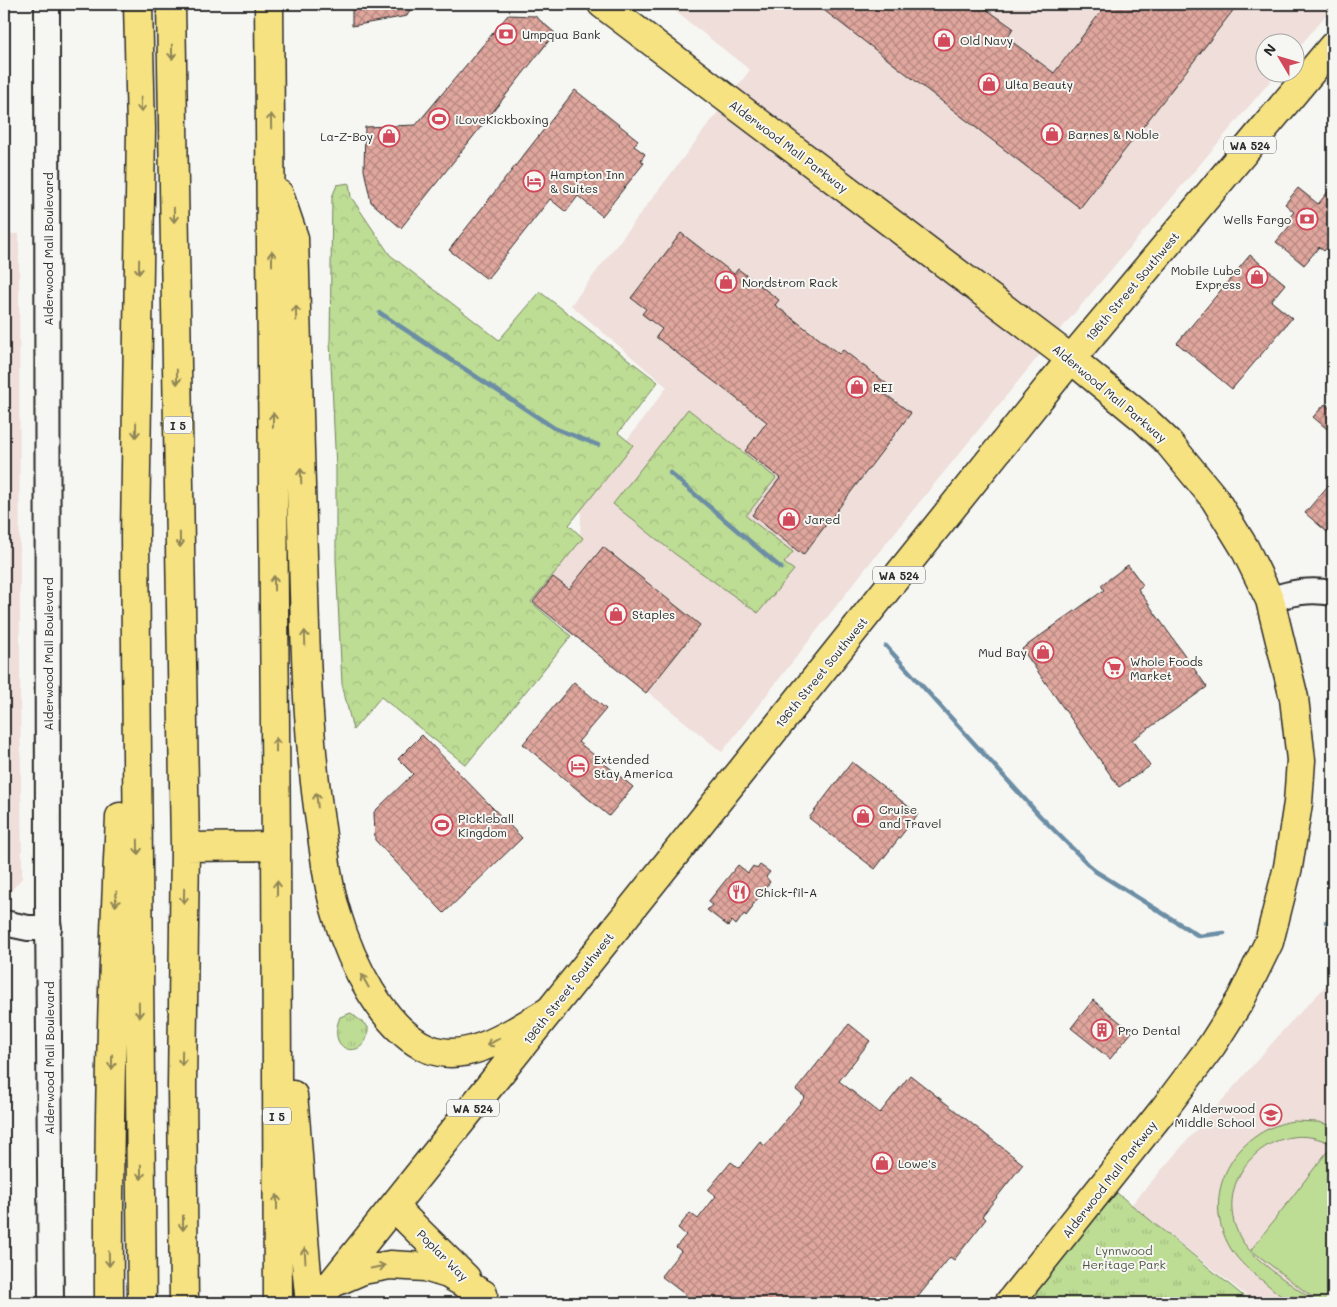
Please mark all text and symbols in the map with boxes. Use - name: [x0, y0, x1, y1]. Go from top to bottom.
- bank icon: Umpqua Bank: [494, 22, 518, 46]
- place label: Umpqua Bank: [522, 26, 601, 42]
- shop icon: Old Navy: [932, 28, 956, 52]
- place label: Old Navy: [960, 32, 1013, 48]
- north arrow: [1254, 32, 1304, 82]
- text: N: [1259, 40, 1280, 60]
- one-way arrow: [167, 44, 176, 60]
- shop icon: Ulta Beauty: [977, 72, 1001, 96]
- place label: Ulta Beauty: [1005, 76, 1073, 92]
- street label: Alderwood Mall Parkway: [726, 96, 852, 196]
- one-way arrow: [136, 97, 145, 113]
- sports icon: iLoveKickboxing: [427, 107, 451, 131]
- place label: iLoveKickboxing: [455, 111, 548, 127]
- one-way arrow: [266, 113, 276, 130]
- shop icon: Barnes & Noble: [1040, 122, 1064, 146]
- shop icon: La-Z-Boy: [377, 124, 401, 148]
- place label: Barnes & Noble: [1068, 126, 1159, 142]
- place label: La-Z-Boy: [320, 128, 373, 144]
- road number: WA 524: [1224, 136, 1276, 154]
- place label: Hampton Inn & Suites: [550, 166, 624, 196]
- hotel icon: Hampton Inn & Suites: [522, 169, 546, 193]
- street label: Alderwood Mall Boulevard: [40, 172, 56, 326]
- one-way arrow: [169, 206, 179, 223]
- bank icon: Wells Fargo: [1295, 207, 1319, 231]
- place label: Wells Fargo: [1223, 211, 1291, 227]
- street label: 196th Street Southwest: [1082, 228, 1182, 344]
- one-way arrow: [267, 250, 277, 266]
- one-way arrow: [134, 259, 144, 275]
- place label: Mobile Lube Express: [1171, 262, 1241, 292]
- shop icon: Mobile Lube Express: [1245, 265, 1269, 289]
- shop icon: Nordstrom Rack: [714, 270, 738, 294]
- place label: Nordstrom Rack: [742, 274, 838, 290]
- one-way arrow: [291, 305, 301, 322]
- street label: Alderwood Mall Parkway: [1049, 340, 1171, 446]
- one-way arrow: [172, 369, 182, 385]
- shop icon: REI: [845, 375, 869, 399]
- place label: REI: [873, 379, 893, 395]
- one-way arrow: [268, 412, 278, 428]
- road number: I 5: [164, 416, 192, 434]
- one-way arrow: [132, 422, 141, 438]
- one-way arrow: [296, 468, 306, 484]
- shop icon: Jared: [777, 507, 801, 531]
- place label: Jared: [805, 511, 841, 527]
- one-way arrow: [175, 532, 184, 548]
- road number: WA 524: [873, 566, 925, 584]
- one-way arrow: [269, 575, 279, 591]
- street label: Alderwood Mall Boulevard: [40, 577, 56, 731]
- shop icon: Staples: [604, 602, 628, 626]
- place label: Staples: [632, 606, 675, 622]
- street label: 196th Street Southwest: [771, 613, 871, 731]
- one-way arrow: [301, 630, 310, 646]
- shop icon: Mud Bay: [1031, 640, 1055, 664]
- place label: Mud Bay: [978, 644, 1027, 660]
- place label: Whole Foods Market: [1130, 653, 1203, 683]
- supermarket icon: Whole Foods Market: [1102, 656, 1126, 680]
- one-way arrow: [271, 737, 281, 754]
- place label: Extended Stay America: [594, 751, 673, 781]
- hotel icon: Extended Stay America: [566, 754, 590, 778]
- one-way arrow: [312, 792, 322, 808]
- place label: Cruise and Travel: [879, 801, 942, 831]
- shop icon: Cruise and Travel: [851, 804, 875, 828]
- place label: Pickleball Kingdom: [458, 810, 514, 840]
- sports icon: Pickleball Kingdom: [430, 813, 454, 837]
- one-way arrow: [133, 839, 143, 855]
- one-way arrow: [272, 880, 282, 896]
- restaurant icon: Chick-fil-A: [727, 880, 751, 904]
- place label: Chick-fil-A: [755, 884, 817, 900]
- one-way arrow: [179, 888, 189, 904]
- one-way arrow: [112, 891, 121, 907]
- street label: 196th Street Southwest: [519, 929, 617, 1047]
- one-way arrow: [360, 973, 370, 988]
- street label: Alderwood Mall Boulevard: [41, 981, 57, 1135]
- one-way arrow: [134, 1002, 144, 1018]
- building icon: Pro Dental: [1090, 1018, 1114, 1042]
- place label: Pro Dental: [1118, 1022, 1180, 1038]
- one-way arrow: [486, 1038, 501, 1047]
- one-way arrow: [177, 1050, 187, 1066]
- one-way arrow: [107, 1054, 117, 1070]
- road number: WA 524: [447, 1100, 499, 1116]
- place label: Alderwood Middle School: [1174, 1100, 1255, 1130]
- school or university icon: Alderwood Middle School: [1259, 1103, 1283, 1127]
- road number: I 5: [263, 1108, 291, 1124]
- street label: Alderwood Mall Parkway: [1058, 1117, 1160, 1241]
- shop icon: Lowe's: [870, 1151, 894, 1175]
- place label: Lowe's: [898, 1155, 937, 1171]
- one-way arrow: [136, 1164, 146, 1180]
- one-way arrow: [273, 1194, 282, 1210]
- one-way arrow: [178, 1214, 188, 1230]
- street label: Poplar Way: [414, 1226, 472, 1284]
- park label: Lynnwood Heritage Park: [1082, 1242, 1166, 1272]
- one-way arrow: [301, 1247, 310, 1263]
- one-way arrow: [104, 1250, 114, 1266]
- one-way arrow: [369, 1262, 385, 1272]

